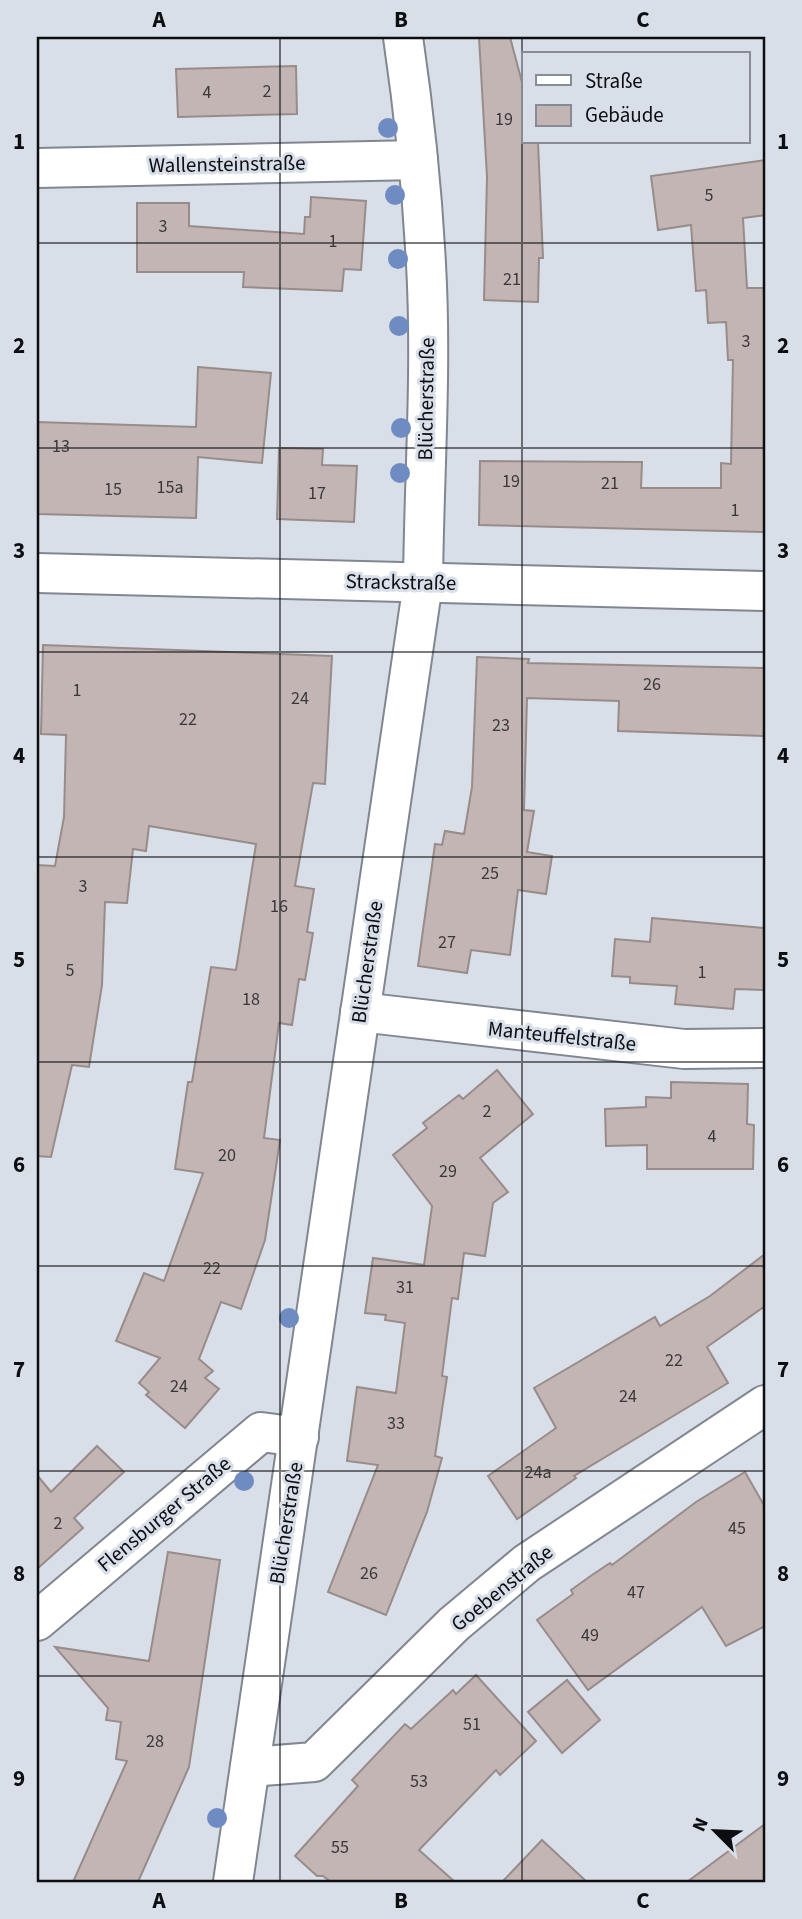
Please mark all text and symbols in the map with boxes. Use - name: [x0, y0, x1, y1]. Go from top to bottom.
- text: A: [151, 3, 166, 36]
- text: B: [394, 3, 408, 36]
- text: C: [636, 3, 650, 36]
- legend: [522, 52, 750, 144]
- text: Straße: [585, 66, 643, 96]
- house number: 2: [263, 79, 272, 104]
- house number: 4: [203, 80, 212, 105]
- text: Gebäude: [585, 100, 664, 130]
- house number: 19: [495, 107, 513, 132]
- text: 1: [13, 125, 25, 158]
- text: 1: [777, 125, 789, 158]
- street label: Wallensteinstraße: [148, 148, 306, 180]
- house number: 5: [705, 183, 714, 208]
- house number: 3: [159, 214, 168, 239]
- house number: 1: [329, 229, 337, 254]
- house number: 21: [503, 267, 521, 292]
- text: 2: [13, 329, 25, 362]
- house number: 3: [742, 329, 751, 354]
- text: 2: [777, 329, 789, 362]
- street label: Blücherstraße: [410, 337, 442, 461]
- house number: 13: [52, 434, 70, 459]
- house number: 19: [502, 469, 520, 494]
- house number: 21: [601, 471, 619, 496]
- house number: 15a: [157, 475, 183, 500]
- house number: 15: [104, 477, 122, 502]
- house number: 17: [308, 481, 326, 506]
- house number: 1: [731, 498, 739, 523]
- text: 3: [13, 534, 25, 567]
- text: 3: [777, 534, 789, 567]
- street label: Strackstraße: [345, 566, 457, 598]
- house number: 26: [643, 672, 661, 697]
- house number: 1: [73, 678, 81, 703]
- house number: 24: [291, 686, 309, 711]
- house number: 22: [179, 707, 197, 732]
- house number: 23: [492, 713, 510, 738]
- text: 4: [13, 739, 25, 772]
- text: 4: [777, 739, 789, 772]
- house number: 25: [481, 861, 499, 886]
- house number: 3: [79, 874, 88, 899]
- house number: 16: [270, 894, 288, 919]
- street label: Blücherstraße: [344, 899, 390, 1025]
- house number: 27: [438, 930, 456, 955]
- text: 5: [13, 943, 25, 976]
- text: 5: [777, 943, 789, 976]
- house number: 5: [66, 958, 75, 983]
- house number: 1: [698, 960, 706, 985]
- house number: 18: [242, 987, 260, 1012]
- street label: Manteuffelstraße: [486, 1013, 638, 1059]
- house number: 2: [483, 1099, 492, 1124]
- house number: 4: [708, 1124, 717, 1149]
- house number: 20: [218, 1143, 236, 1168]
- text: 6: [13, 1148, 25, 1181]
- text: 6: [777, 1148, 789, 1181]
- house number: 29: [439, 1159, 457, 1184]
- house number: 22: [203, 1256, 221, 1281]
- house number: 31: [396, 1275, 414, 1300]
- house number: 22: [665, 1348, 683, 1373]
- text: 7: [13, 1353, 25, 1386]
- text: 7: [777, 1353, 789, 1386]
- house number: 24: [170, 1374, 188, 1399]
- house number: 24: [619, 1384, 637, 1409]
- house number: 33: [387, 1411, 405, 1436]
- street label: Flensburger Straße: [91, 1449, 237, 1579]
- street label: Blücherstraße: [262, 1460, 310, 1586]
- house number: 24a: [525, 1460, 551, 1485]
- house number: 2: [54, 1511, 63, 1536]
- house number: 45: [728, 1516, 746, 1541]
- street label: Goebenstraße: [445, 1537, 559, 1639]
- text: 8: [13, 1557, 25, 1590]
- text: 8: [777, 1557, 789, 1590]
- house number: 26: [360, 1561, 378, 1586]
- house number: 47: [627, 1580, 645, 1605]
- house number: 49: [581, 1623, 599, 1648]
- house number: 51: [463, 1712, 481, 1737]
- house number: 28: [146, 1729, 164, 1754]
- text: 9: [13, 1762, 25, 1795]
- text: 9: [777, 1762, 789, 1795]
- house number: 53: [410, 1769, 428, 1794]
- north arrow: [680, 1797, 750, 1867]
- text: N: [686, 1813, 716, 1836]
- house number: 55: [331, 1835, 349, 1860]
- text: A: [151, 1884, 166, 1917]
- text: B: [394, 1884, 408, 1917]
- text: C: [636, 1884, 650, 1917]

